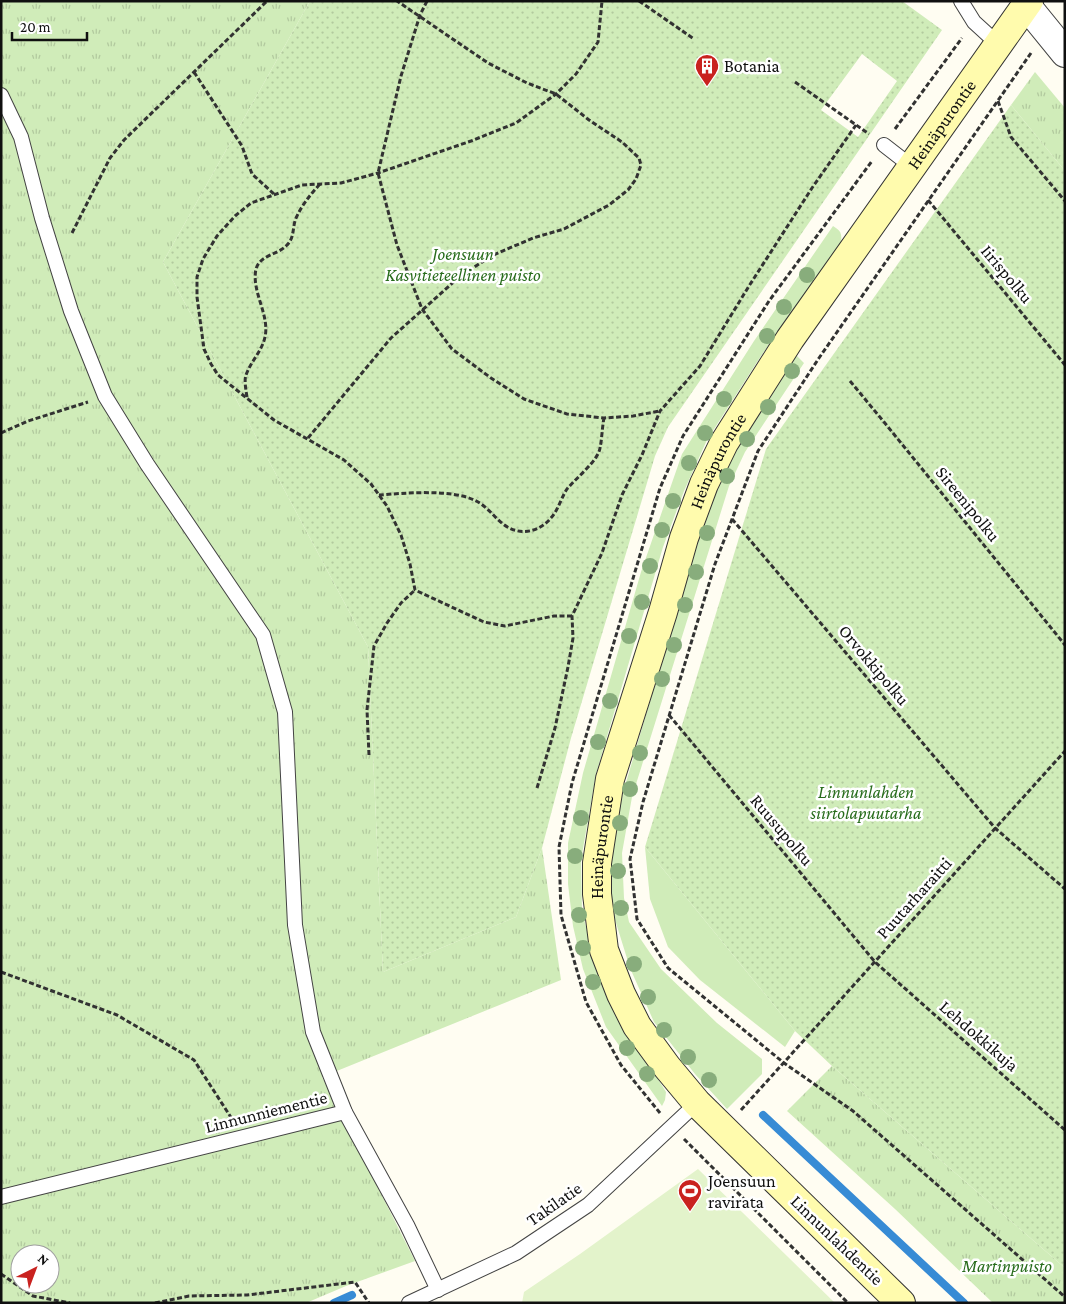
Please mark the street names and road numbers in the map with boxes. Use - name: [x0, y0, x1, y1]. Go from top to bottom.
- street label: Heinäpurontie: [903, 76, 980, 173]
- street label: Iirispolku: [977, 241, 1037, 307]
- street label: Heinäpurontie: [686, 409, 750, 512]
- street label: Sireenipolku: [932, 463, 1005, 546]
- street label: Orvokkipolku: [835, 621, 914, 710]
- street label: Ruusupolku: [747, 790, 818, 870]
- street label: Heinäpurontie: [587, 794, 617, 899]
- street label: Puutarharaitti: [872, 853, 956, 943]
- street label: Lehdokkikuja: [935, 996, 1022, 1076]
- street label: Linnunniementie: [203, 1087, 329, 1137]
- street label: Takilatie: [523, 1178, 585, 1230]
- street label: Linnunlahdentie: [787, 1191, 887, 1289]

